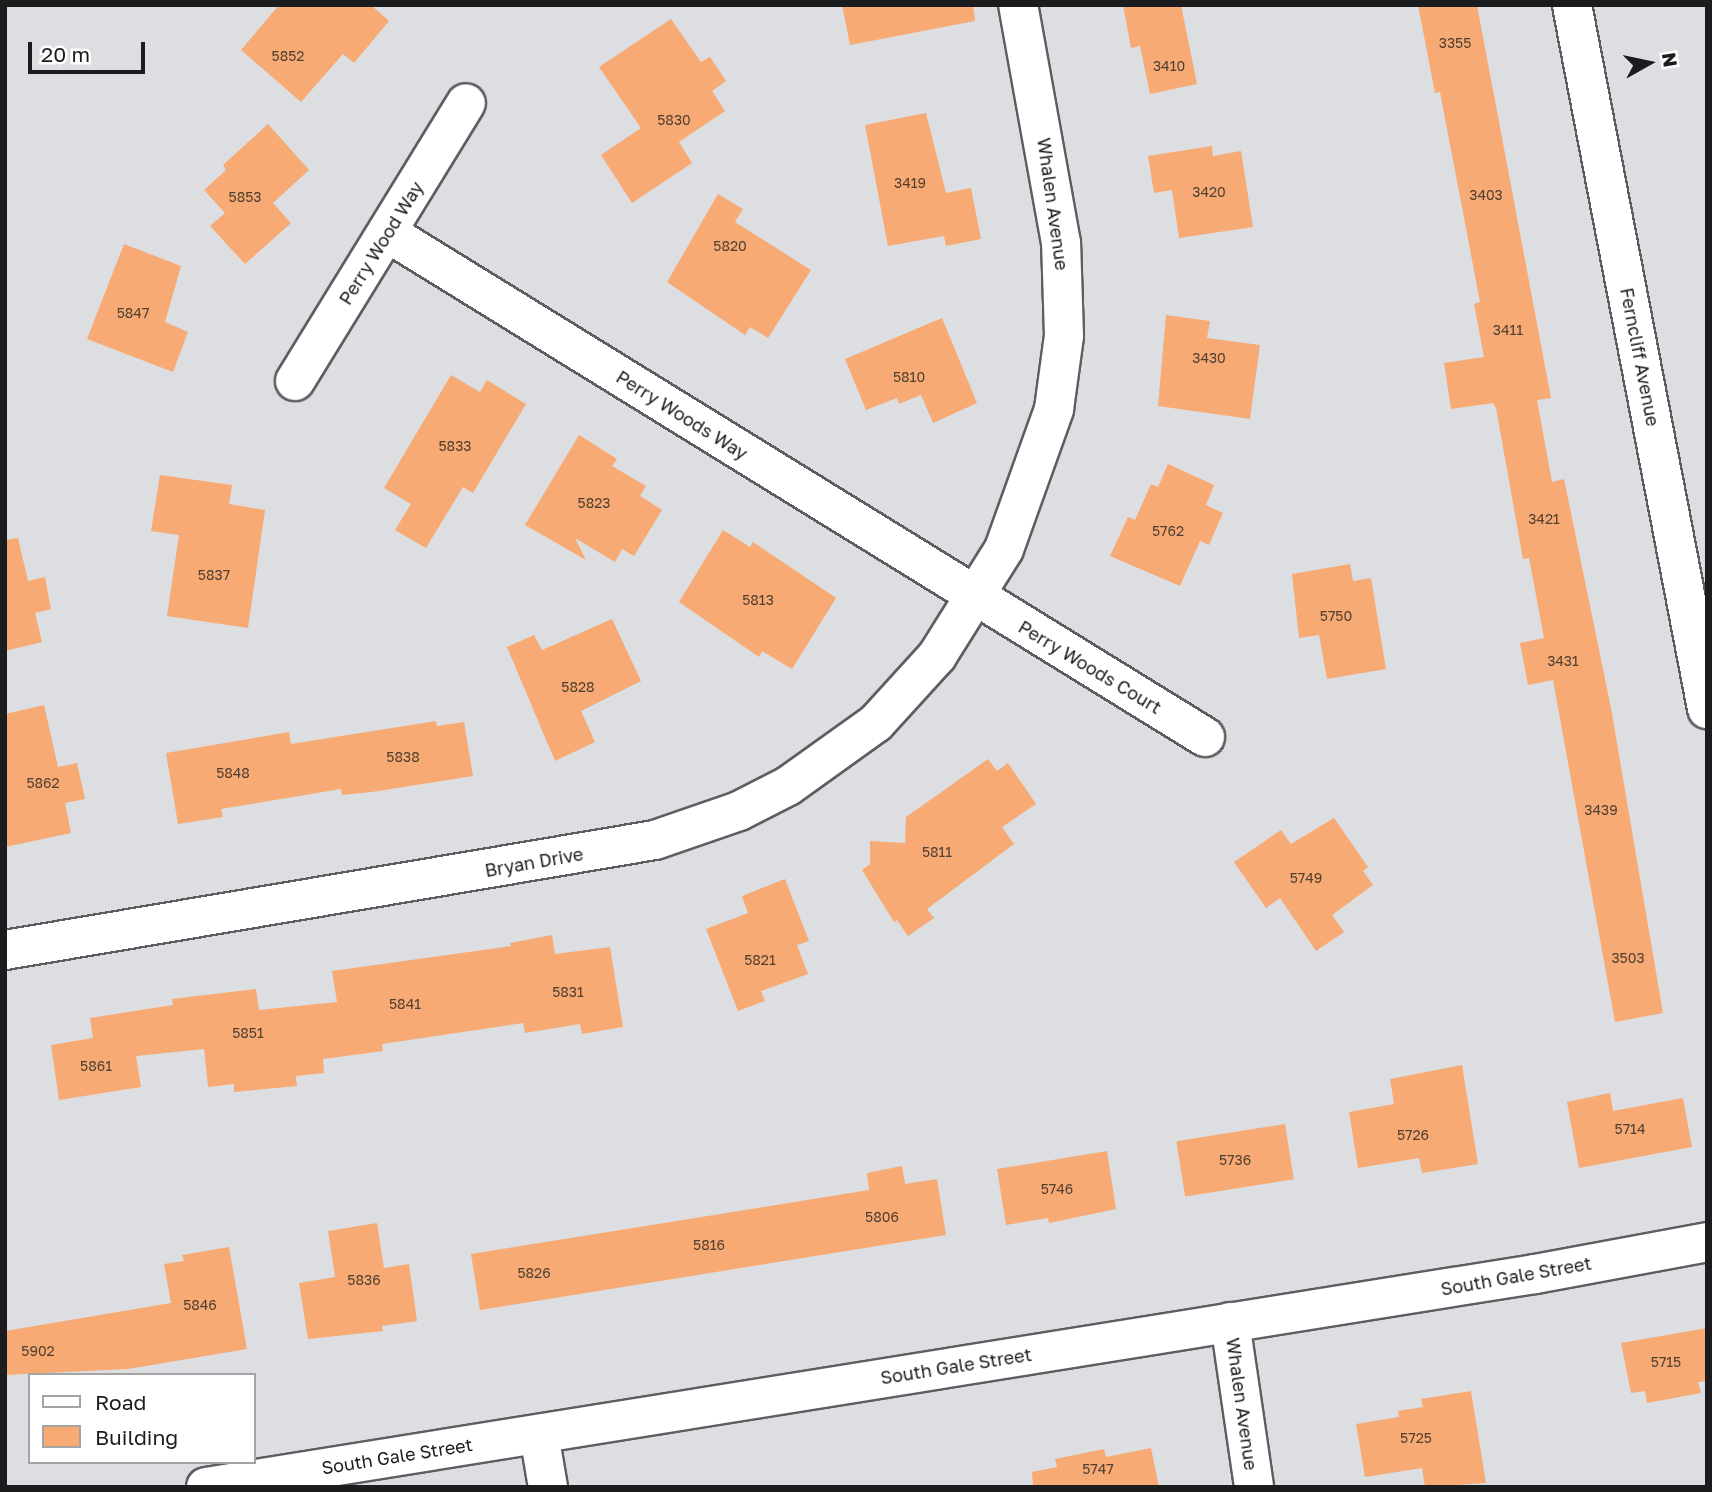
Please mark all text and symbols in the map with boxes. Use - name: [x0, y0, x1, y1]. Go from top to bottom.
- scale bar: [32, 28, 149, 72]
- north arrow: [1614, 28, 1684, 98]
- house number: 3355: [1439, 35, 1471, 51]
- text: 20 m: [41, 41, 90, 67]
- house number: 5852: [272, 48, 304, 64]
- text: N: [1658, 51, 1683, 69]
- house number: 3410: [1153, 58, 1185, 74]
- house number: 5830: [657, 112, 691, 128]
- street label: Whalen Avenue: [1033, 136, 1073, 272]
- house number: 3419: [894, 175, 926, 191]
- street label: Perry Wood Way: [334, 177, 428, 309]
- house number: 3420: [1192, 184, 1226, 200]
- house number: 3403: [1469, 187, 1503, 203]
- house number: 5853: [229, 189, 261, 205]
- house number: 5820: [713, 238, 747, 254]
- street label: Ferncliff Avenue: [1616, 286, 1664, 428]
- house number: 5847: [117, 305, 149, 321]
- house number: 3411: [1493, 322, 1523, 338]
- house number: 3430: [1192, 350, 1226, 366]
- street label: Perry Woods Way: [612, 366, 752, 464]
- house number: 5810: [893, 369, 925, 385]
- house number: 5833: [438, 438, 472, 454]
- house number: 5823: [578, 495, 610, 511]
- house number: 3421: [1528, 511, 1560, 527]
- house number: 5762: [1152, 523, 1184, 539]
- house number: 5837: [198, 567, 230, 583]
- house number: 5813: [742, 592, 774, 608]
- house number: 5750: [1320, 608, 1352, 624]
- street label: Perry Woods Court: [1015, 616, 1165, 718]
- house number: 3431: [1547, 653, 1579, 669]
- house number: 5828: [561, 679, 595, 695]
- house number: 5838: [386, 749, 420, 765]
- house number: 5848: [216, 765, 250, 781]
- house number: 5862: [26, 775, 60, 791]
- house number: 3439: [1584, 802, 1618, 818]
- street label: Bryan Drive: [483, 843, 585, 881]
- house number: 5811: [922, 844, 952, 860]
- house number: 5749: [1290, 870, 1322, 886]
- house number: 3503: [1611, 950, 1645, 966]
- house number: 5821: [744, 952, 776, 968]
- house number: 5831: [552, 984, 584, 1000]
- house number: 5841: [389, 996, 421, 1012]
- house number: 5851: [232, 1025, 264, 1041]
- house number: 5861: [80, 1058, 112, 1074]
- house number: 5714: [1615, 1121, 1645, 1137]
- house number: 5726: [1397, 1127, 1429, 1143]
- house number: 5736: [1219, 1152, 1251, 1168]
- house number: 5746: [1041, 1181, 1073, 1197]
- house number: 5806: [865, 1209, 899, 1225]
- house number: 5816: [693, 1237, 725, 1253]
- street label: South Gale Street: [1439, 1252, 1593, 1300]
- house number: 5826: [517, 1265, 551, 1281]
- house number: 5836: [347, 1272, 381, 1288]
- house number: 5846: [183, 1297, 217, 1313]
- street label: Whalen Avenue: [1222, 1336, 1262, 1472]
- house number: 5902: [21, 1343, 55, 1359]
- street label: South Gale Street: [879, 1343, 1033, 1389]
- house number: 5715: [1651, 1354, 1681, 1370]
- legend: [28, 1373, 256, 1464]
- text: Road: [95, 1389, 146, 1415]
- text: Building: [95, 1424, 178, 1450]
- house number: 5725: [1400, 1430, 1432, 1446]
- street label: South Gale Street: [320, 1433, 474, 1479]
- house number: 5747: [1082, 1461, 1114, 1477]

